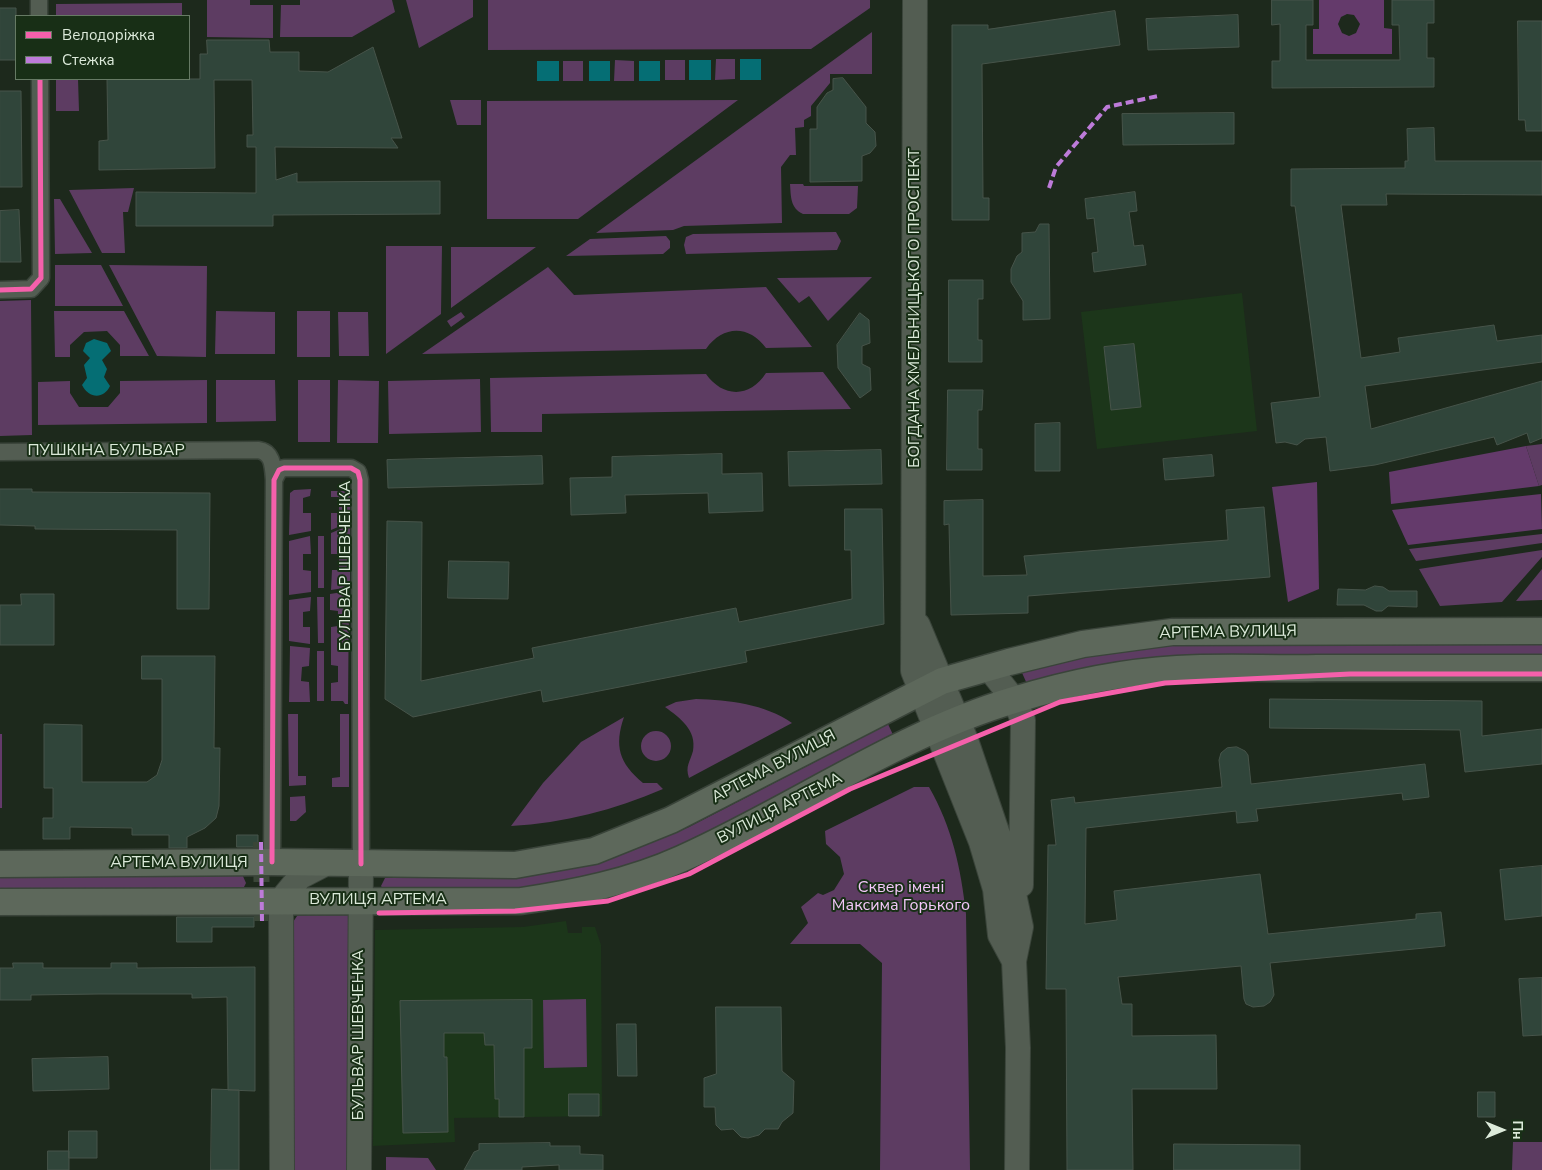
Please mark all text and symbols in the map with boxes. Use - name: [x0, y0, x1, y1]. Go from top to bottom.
- legend: [15, 15, 190, 80]
- text: Велодоріжка: [62, 25, 155, 45]
- text: Стежка: [62, 50, 115, 70]
- street label: БОГДАНА ХМЕЛЬНИЦЬКОГО ПРОСПЕКТ: [905, 148, 925, 468]
- street label: ПУШКІНА БУЛЬВАР: [27, 441, 185, 461]
- street label: БУЛЬВАР ШЕВЧЕНКА: [336, 481, 356, 651]
- street label: АРТЕМА ВУЛИЦЯ: [1159, 622, 1297, 644]
- street label: АРТЕМА ВУЛИЦЯ: [709, 726, 839, 808]
- street label: ВУЛИЦЯ АРТЕМА: [714, 769, 846, 849]
- street label: АРТЕМА ВУЛИЦЯ: [110, 853, 248, 873]
- park label: Сквер імені Максима Горького: [832, 878, 970, 916]
- street label: ВУЛИЦЯ АРТЕМА: [309, 890, 447, 910]
- street label: БУЛЬВАР ШЕВЧЕНКА: [349, 950, 369, 1120]
- north arrow: [1477, 1105, 1527, 1155]
- text: Пн: [1508, 1120, 1527, 1140]

